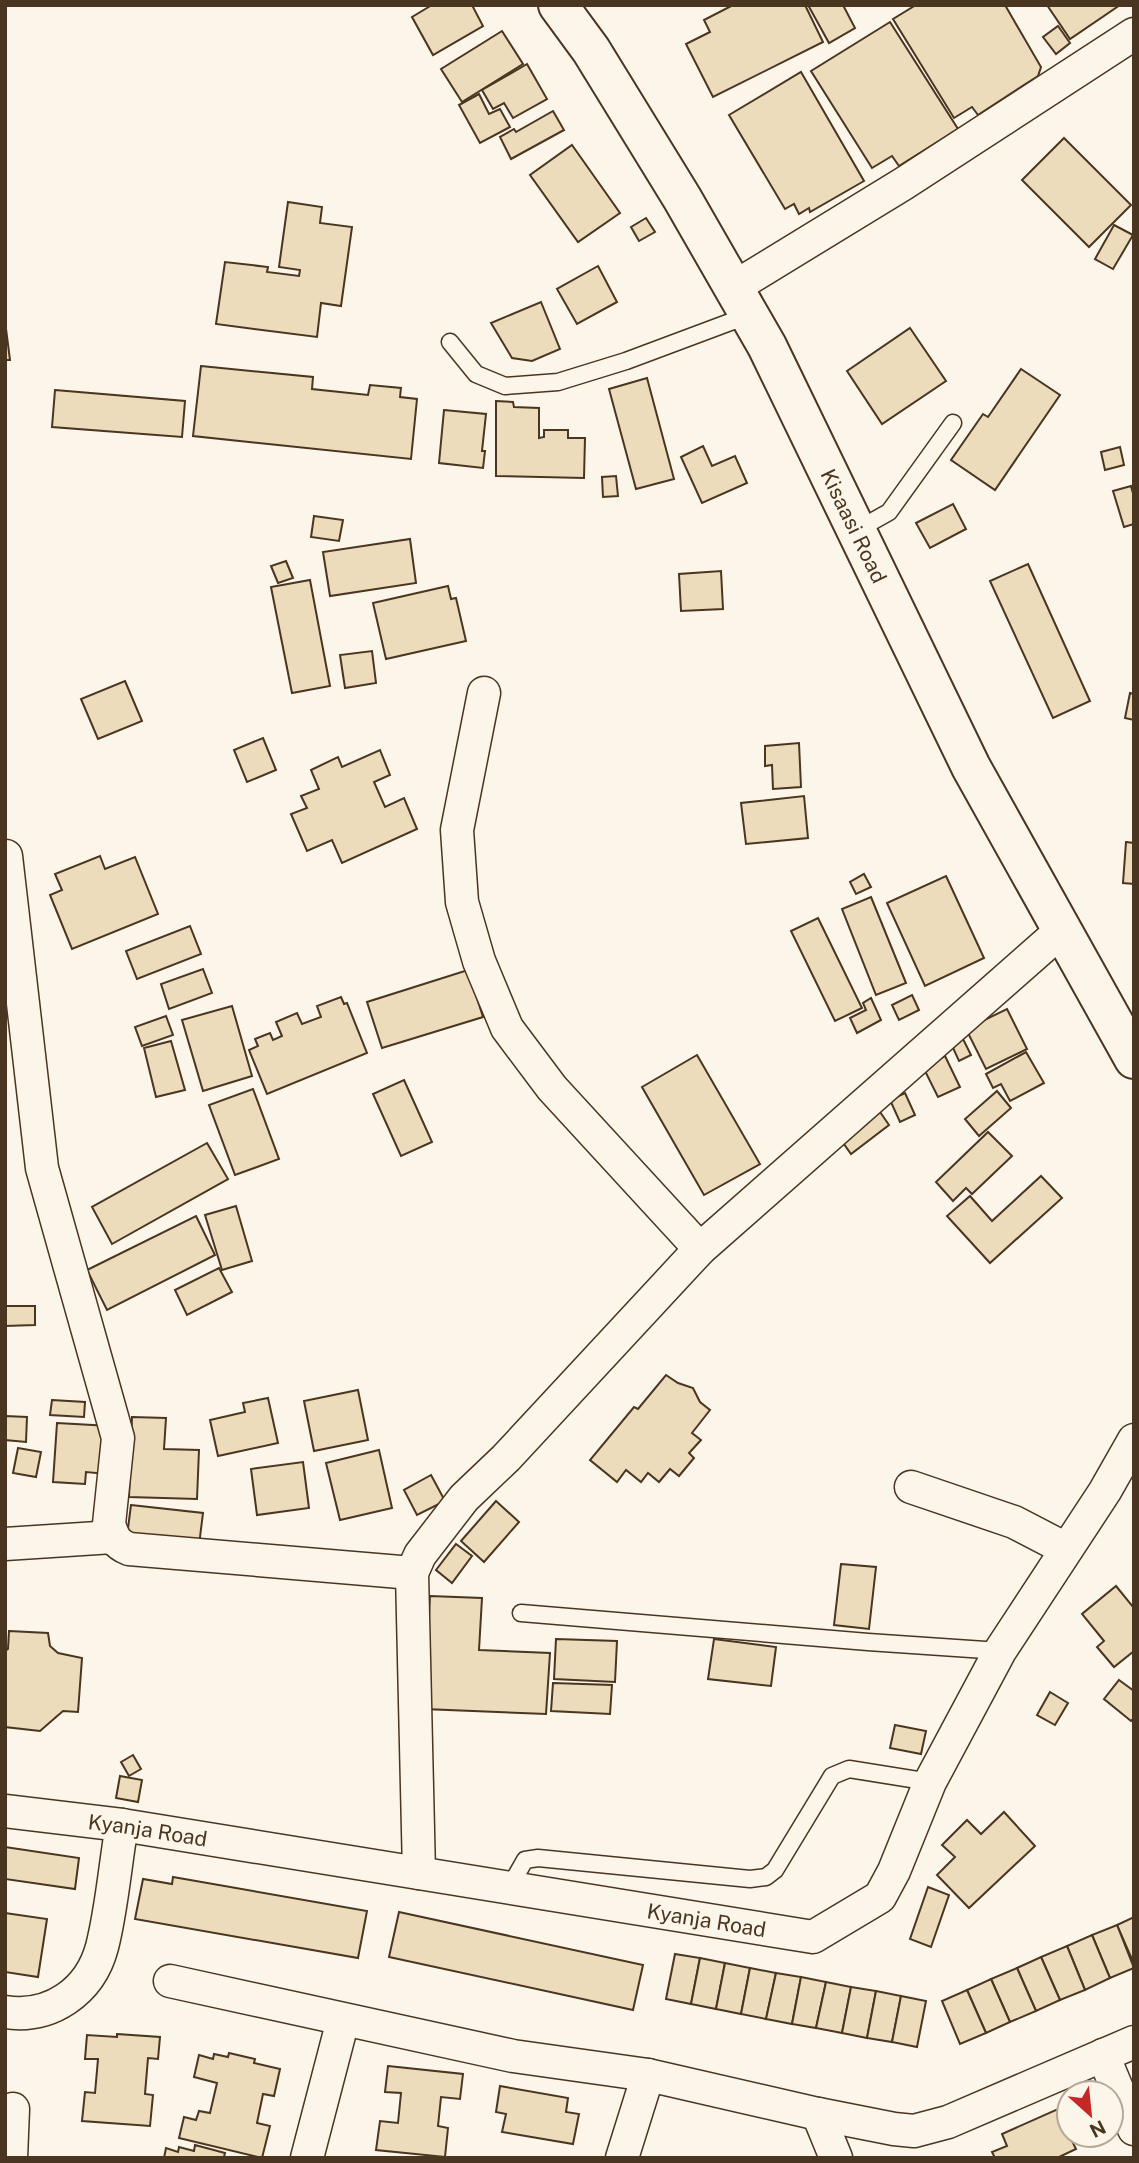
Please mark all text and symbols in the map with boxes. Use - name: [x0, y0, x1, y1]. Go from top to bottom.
- street label: Kisaasi Road: [816, 465, 892, 587]
- street label: Kyanja Road: [87, 1809, 209, 1851]
- street label: Kyanja Road: [645, 1898, 768, 1942]
- north arrow: [1055, 2079, 1125, 2149]
- text: N: [1086, 2116, 1109, 2142]

